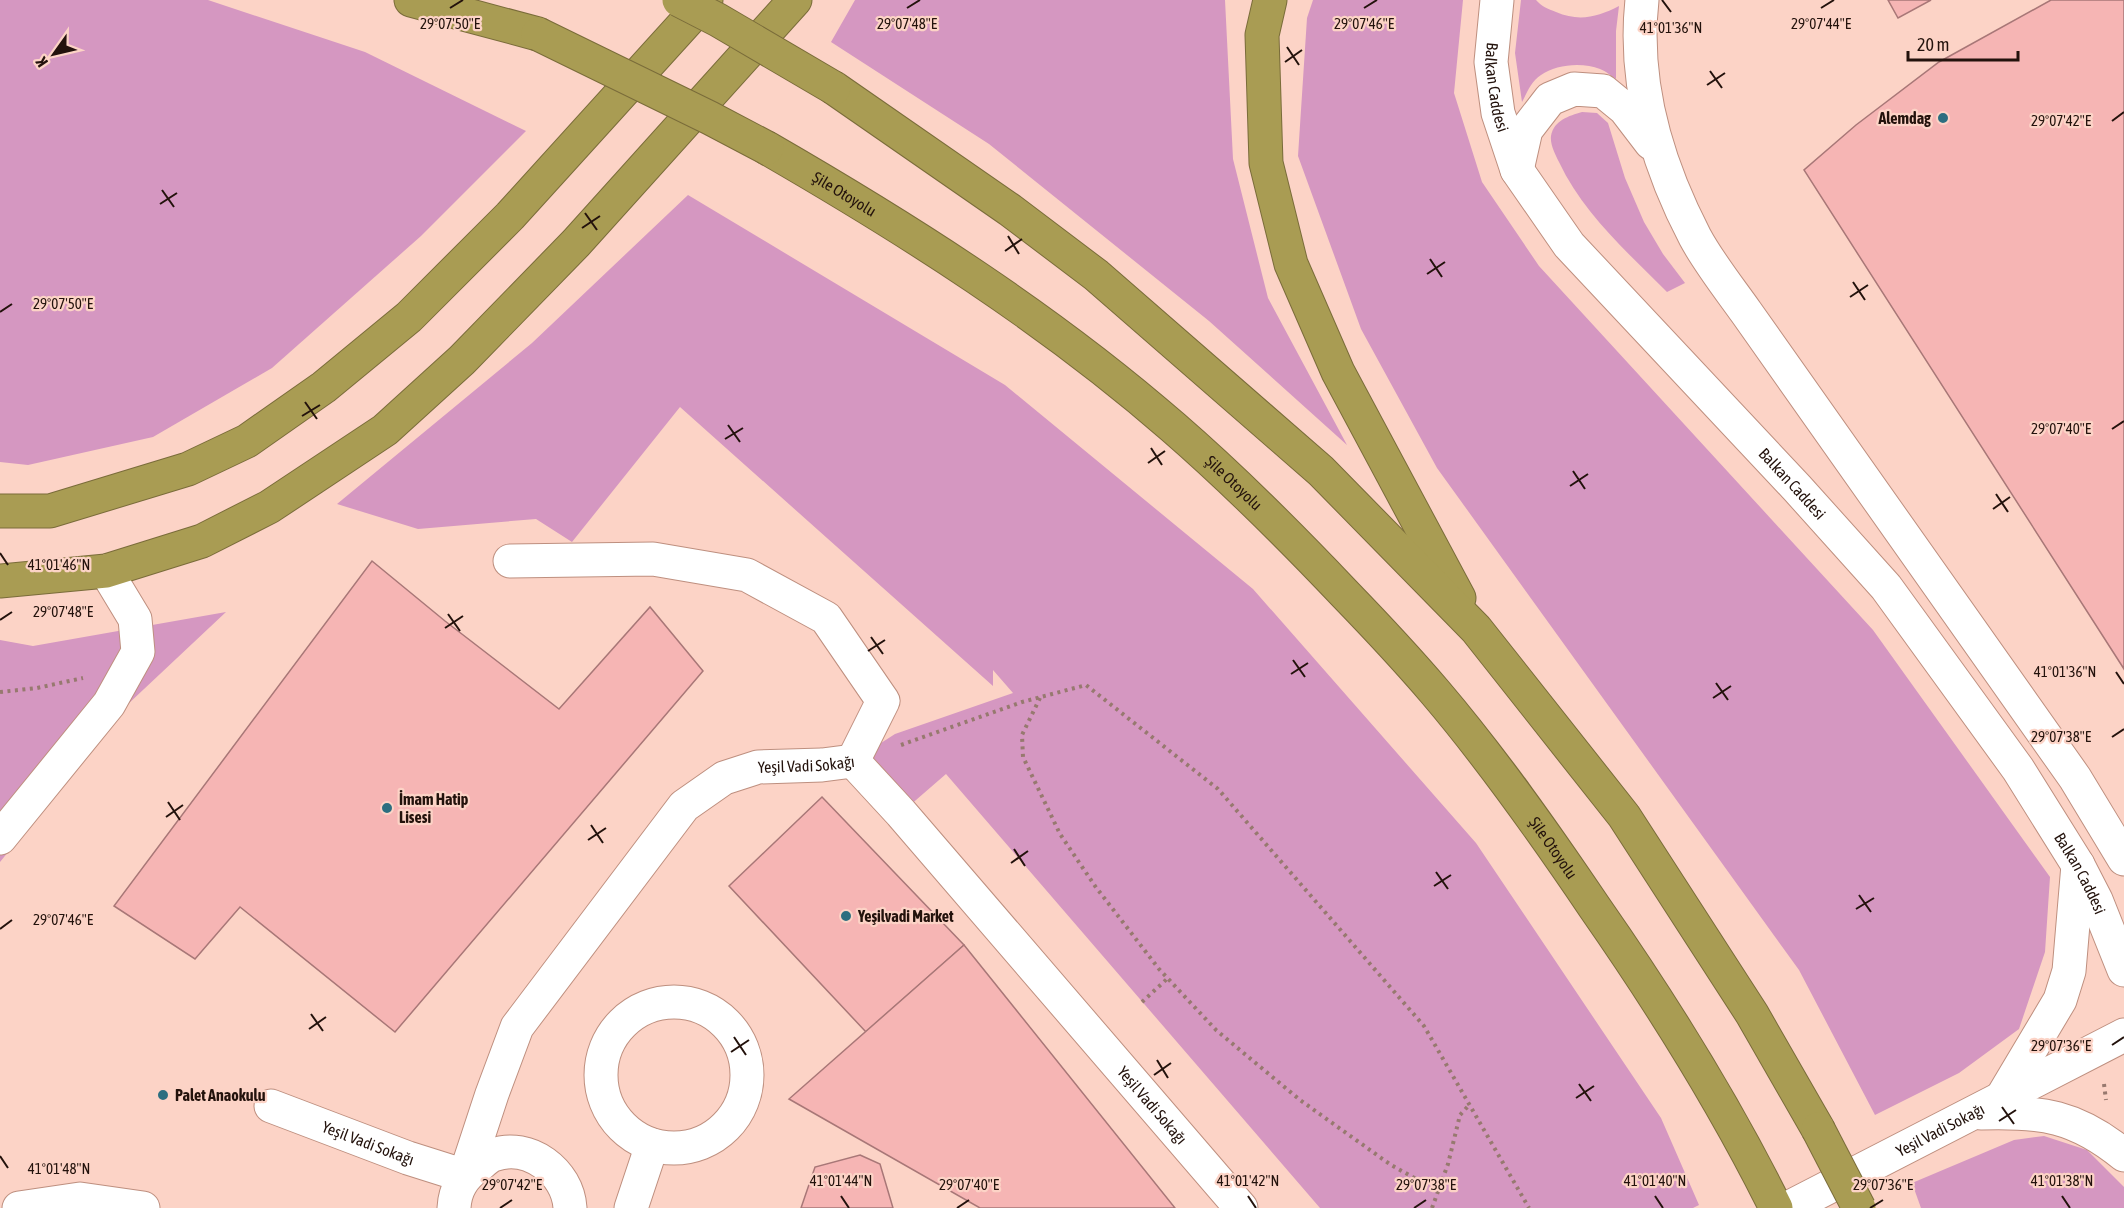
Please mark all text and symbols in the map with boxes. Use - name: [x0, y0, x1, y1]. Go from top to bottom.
- text: 29°07'50"E: [420, 15, 481, 32]
- text: 29°07'48"E: [877, 15, 938, 32]
- text: 29°07'46"E: [1334, 15, 1395, 32]
- text: 29°07'44"E: [1791, 15, 1852, 32]
- text: 41°01'36"N: [1640, 19, 1702, 36]
- north arrow: [24, 24, 84, 84]
- scale bar: [1908, 24, 2018, 62]
- text: 20 m: [1917, 34, 1949, 55]
- street label: Balkan Caddesi: [1482, 42, 1513, 134]
- text: K: [32, 54, 51, 71]
- place label: Alemdag: [1877, 109, 1931, 127]
- marker: Alemdag: [1936, 111, 1950, 125]
- text: 29°07'42"E: [2031, 112, 2092, 129]
- street label: Şile Otoyolu: [809, 168, 880, 220]
- text: 29°07'50"E: [33, 295, 94, 312]
- text: 29°07'40"E: [2031, 420, 2092, 437]
- street label: Balkan Caddesi: [1755, 444, 1830, 523]
- street label: Şile Otoyolu: [1201, 452, 1266, 514]
- text: 41°01'46"N: [28, 556, 90, 573]
- text: 29°07'48"E: [33, 603, 94, 620]
- text: 41°01'36"N: [2034, 663, 2096, 680]
- text: 29°07'38"E: [2031, 728, 2092, 745]
- street label: Yeşil Vadi Sokağı: [758, 752, 856, 777]
- place label: İmam Hatip Lisesi: [399, 790, 469, 826]
- marker: İmam Hatip Lisesi: [380, 801, 394, 815]
- street label: Şile Otoyolu: [1525, 813, 1581, 882]
- street label: Balkan Caddesi: [2051, 829, 2110, 917]
- place label: Yeşilvadi Market: [857, 907, 954, 925]
- marker: Yeşilvadi Market: [839, 909, 853, 923]
- text: 29°07'46"E: [33, 911, 94, 928]
- text: 29°07'36"E: [2031, 1037, 2092, 1054]
- street label: Yeşil Vadi Sokağı: [1114, 1062, 1191, 1148]
- place label: Palet Anaokulu: [175, 1086, 266, 1104]
- marker: Palet Anaokulu: [156, 1088, 170, 1102]
- street label: Yeşil Vadi Sokağı: [1893, 1100, 1987, 1160]
- street label: Yeşil Vadi Sokağı: [320, 1117, 416, 1168]
- text: 41°01'48"N: [28, 1160, 90, 1177]
- text: 41°01'44"N: [810, 1172, 872, 1189]
- text: 41°01'42"N: [1217, 1172, 1279, 1189]
- text: 41°01'40"N: [1624, 1172, 1686, 1189]
- text: 41°01'38"N: [2031, 1172, 2093, 1189]
- text: 29°07'42"E: [482, 1176, 543, 1193]
- text: 29°07'40"E: [939, 1176, 1000, 1193]
- text: 29°07'38"E: [1396, 1176, 1457, 1193]
- text: 29°07'36"E: [1853, 1176, 1914, 1193]

